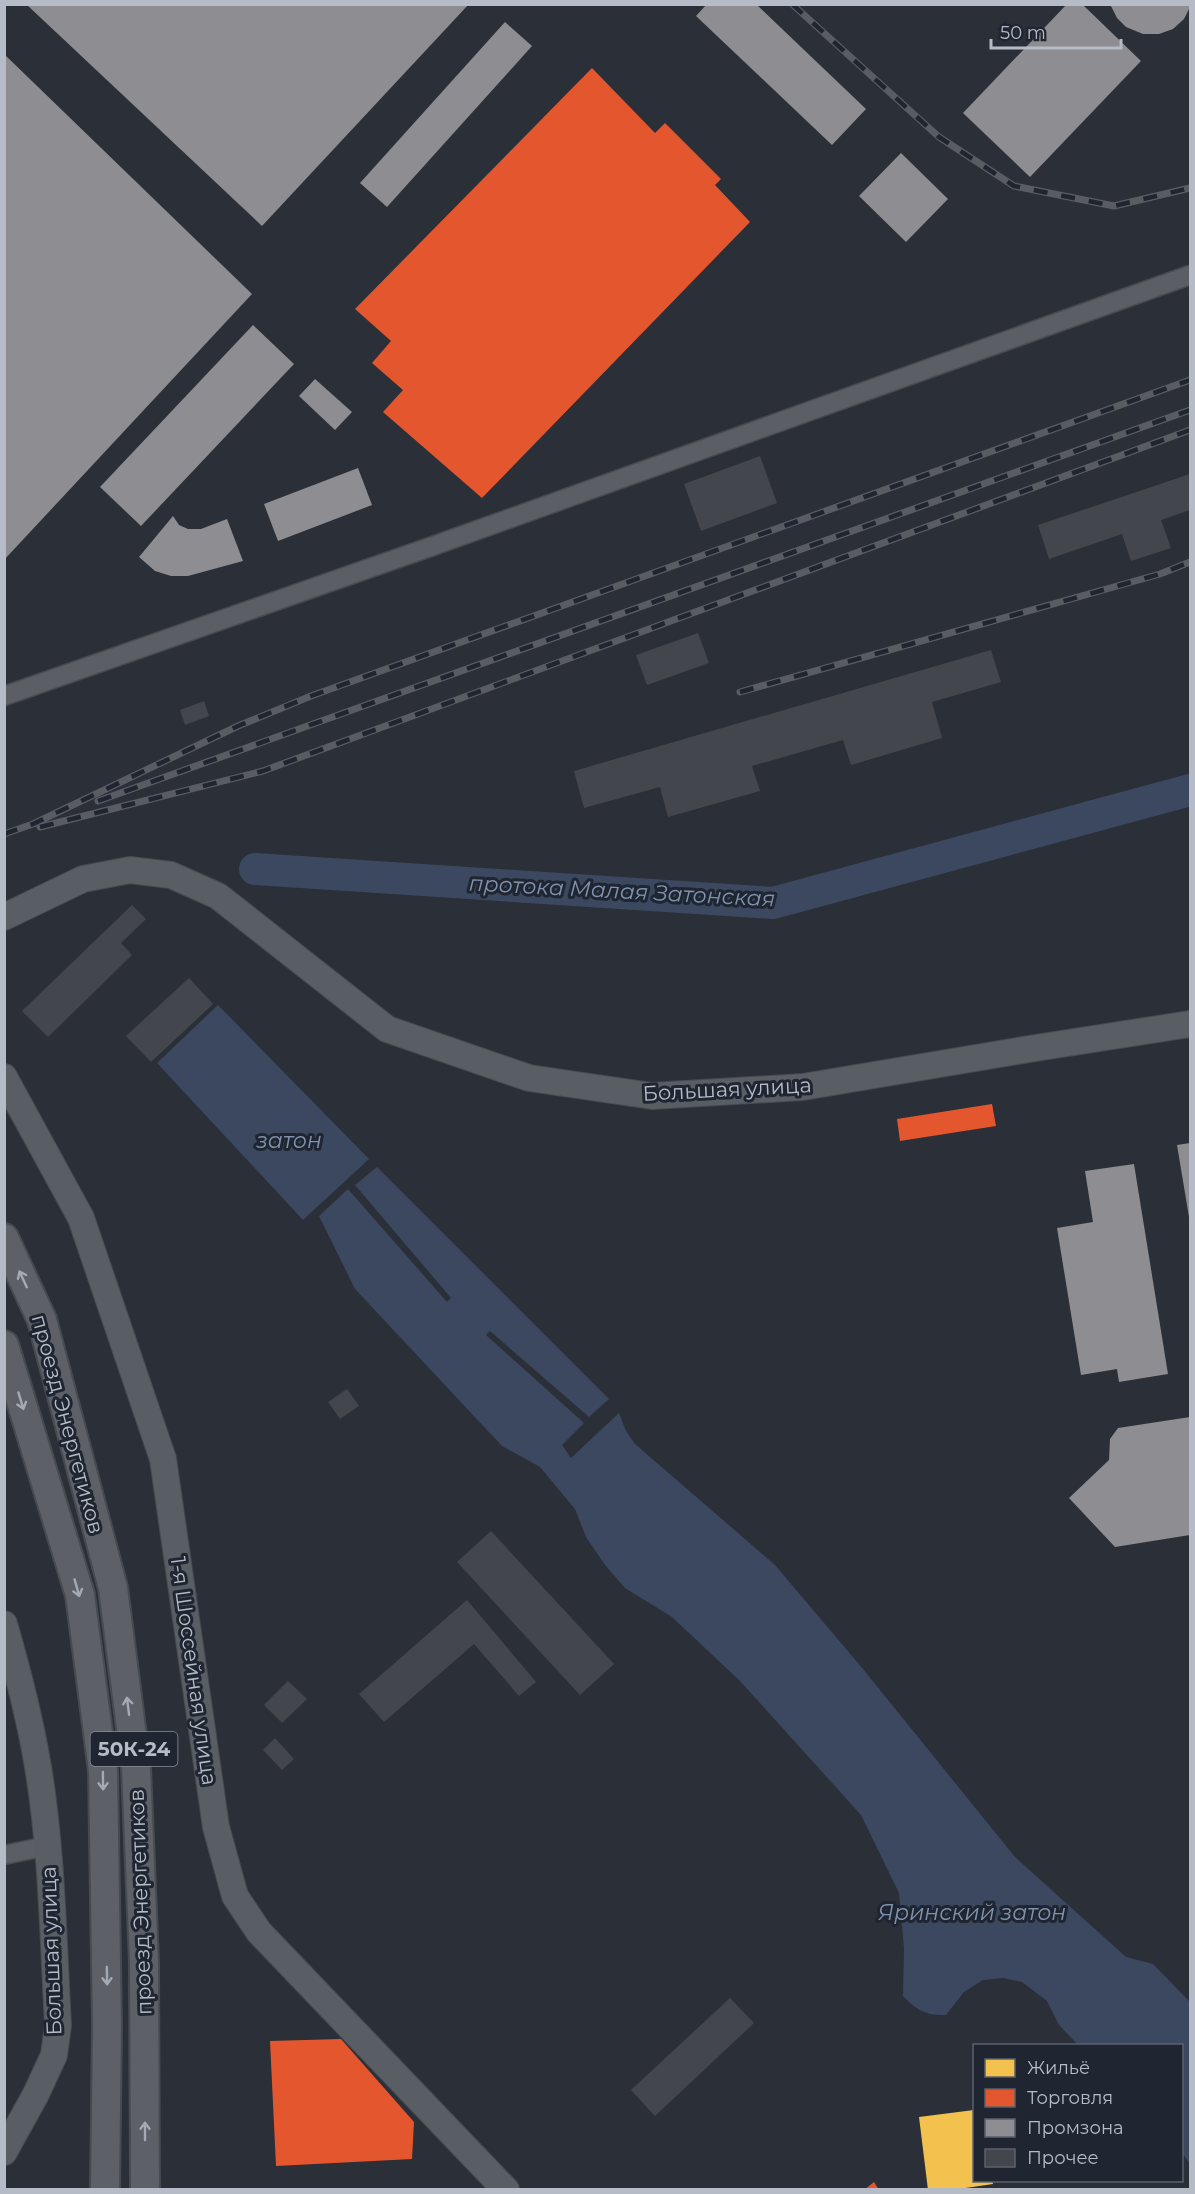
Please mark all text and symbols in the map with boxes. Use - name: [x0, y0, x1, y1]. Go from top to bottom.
- scale bar: [991, 12, 1122, 50]
- text: 50 m: [1000, 22, 1046, 44]
- water label: протока Малая Затонская: [468, 869, 776, 913]
- street label: Большая улица: [642, 1072, 812, 1106]
- water label: затон: [255, 1127, 322, 1154]
- one-way arrow: [17, 1270, 29, 1288]
- street label: проезд Энергетиков: [27, 1312, 109, 1536]
- one-way arrow: [16, 1391, 27, 1410]
- street label: 1-я Шоссейная улица: [166, 1555, 222, 1787]
- one-way arrow: [72, 1578, 84, 1597]
- one-way arrow: [122, 1696, 133, 1716]
- road number: 50К-24: [90, 1732, 178, 1766]
- one-way arrow: [97, 1770, 109, 1790]
- street label: проезд Энергетиков: [124, 1789, 156, 2015]
- street label: Большая улица: [36, 1866, 66, 2036]
- water label: Яринский затон: [878, 1899, 1066, 1926]
- one-way arrow: [101, 1965, 112, 1985]
- legend: [973, 2044, 1183, 2182]
- text: Жильё: [1027, 2057, 1090, 2079]
- text: Торговля: [1027, 2087, 1113, 2109]
- text: Промзона: [1027, 2117, 1124, 2139]
- one-way arrow: [139, 2122, 151, 2142]
- text: Прочее: [1027, 2147, 1099, 2169]

